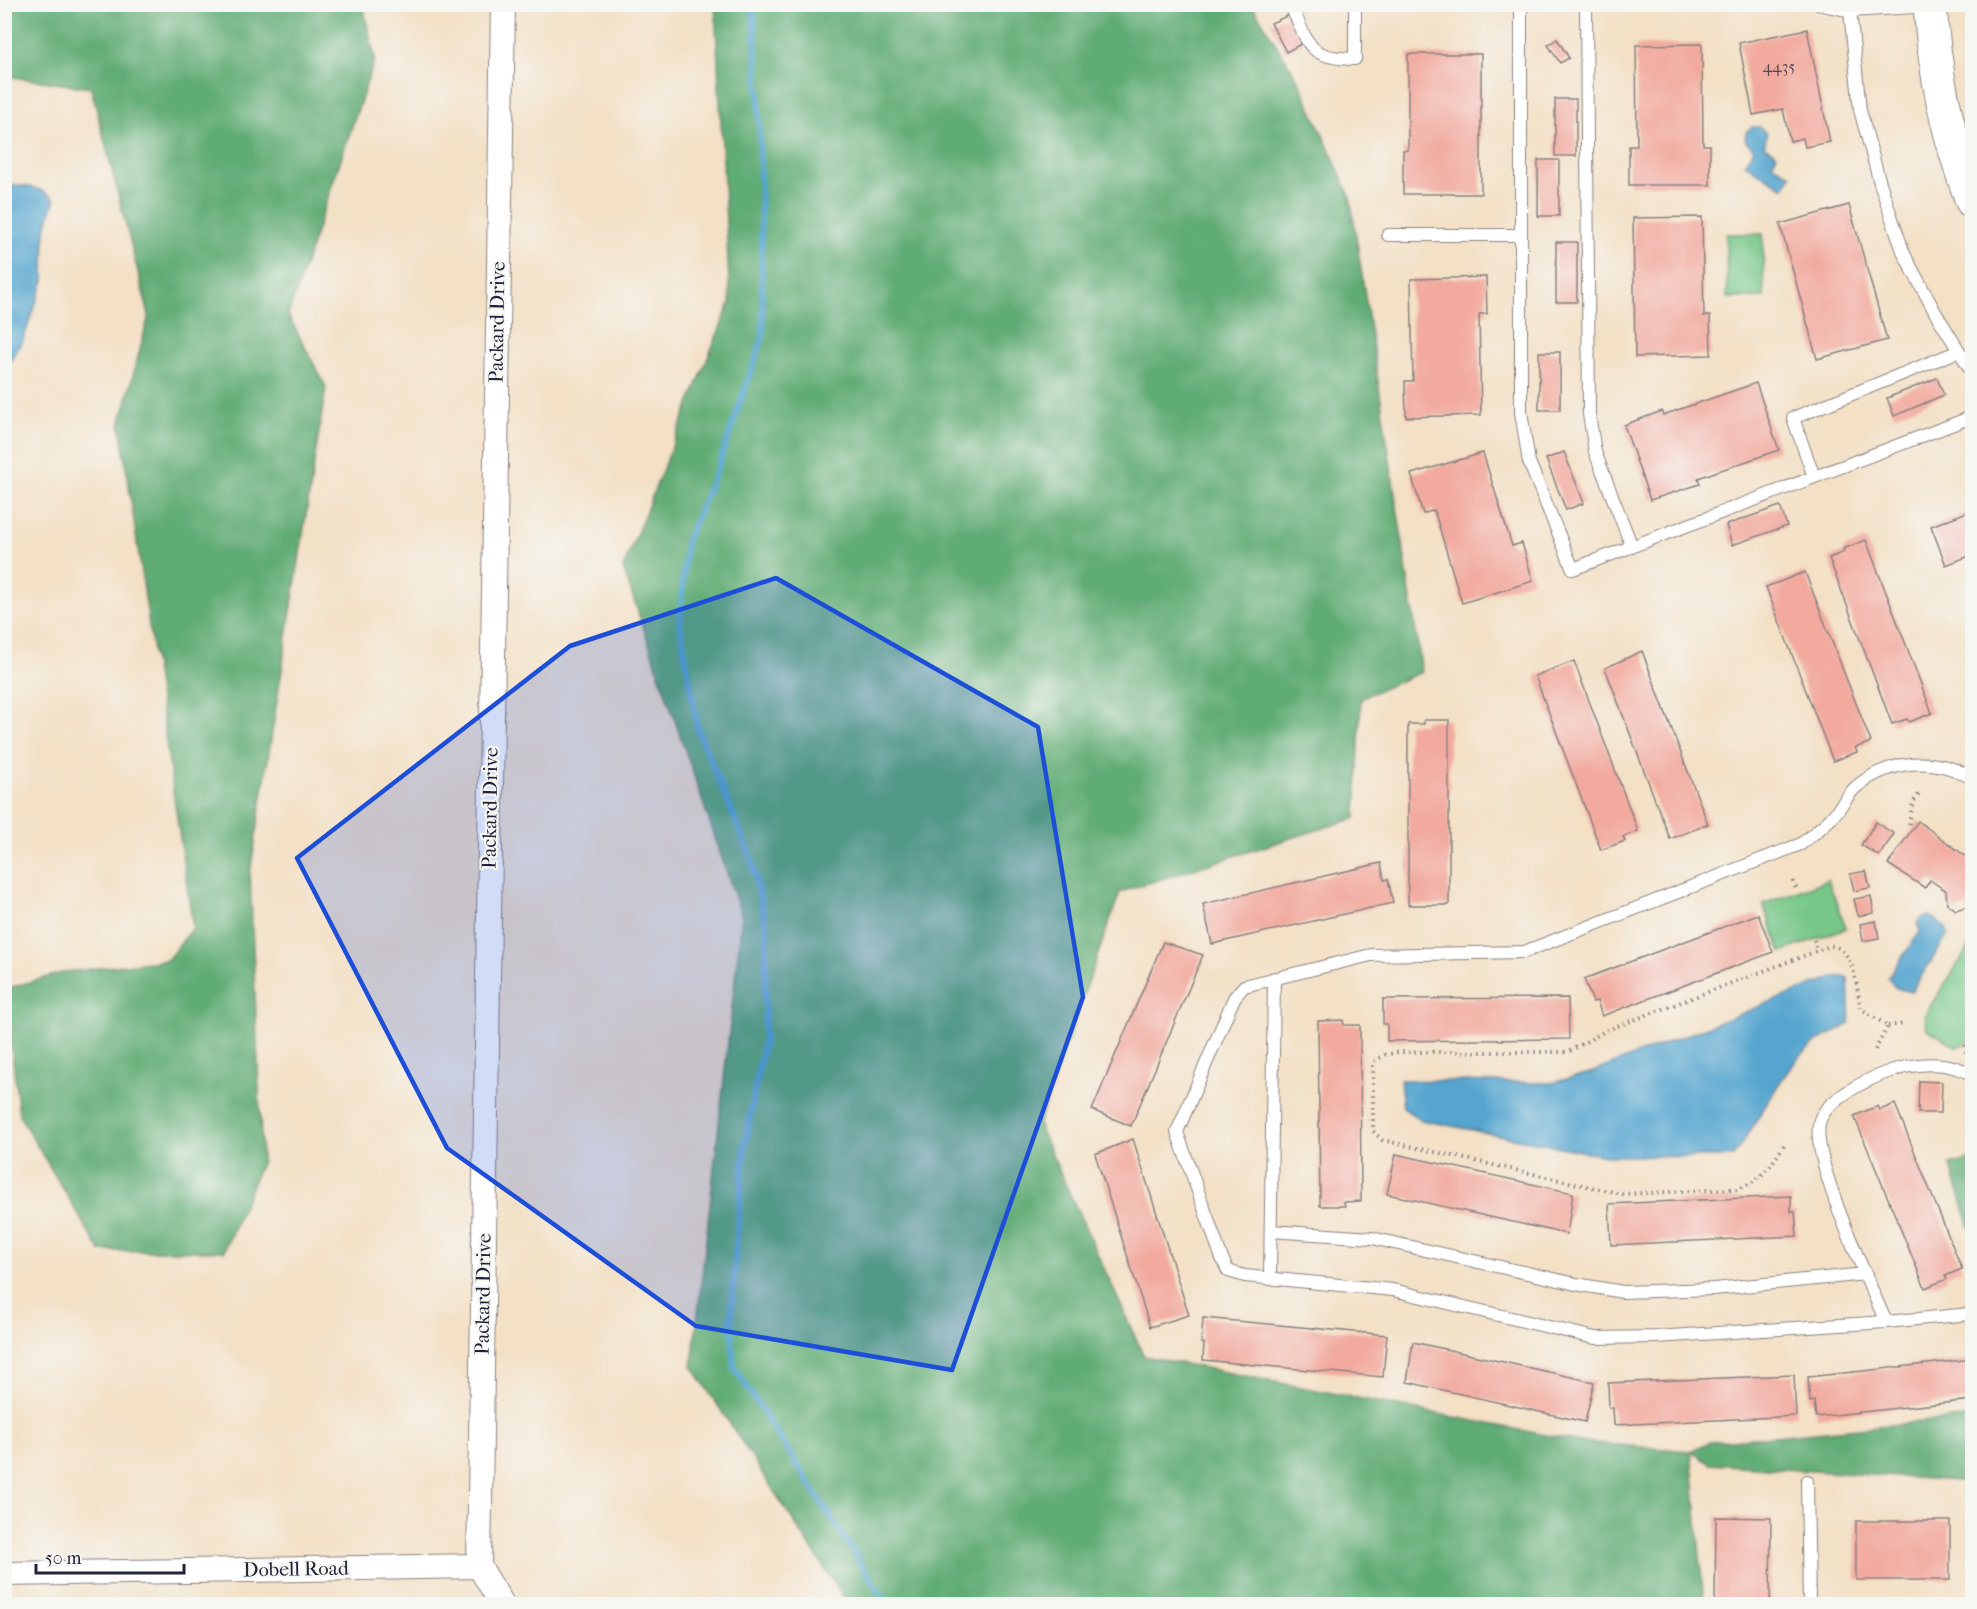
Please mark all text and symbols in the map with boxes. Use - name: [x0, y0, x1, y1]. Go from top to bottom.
- house number: 4435: [1763, 57, 1795, 76]
- street label: Packard Drive: [484, 261, 510, 383]
- street label: Packard Drive: [477, 747, 503, 869]
- street label: Packard Drive: [470, 1233, 496, 1355]
- scale bar: [36, 1537, 184, 1575]
- text: 50 m: [45, 1548, 82, 1569]
- street label: Dobell Road: [243, 1557, 350, 1581]

